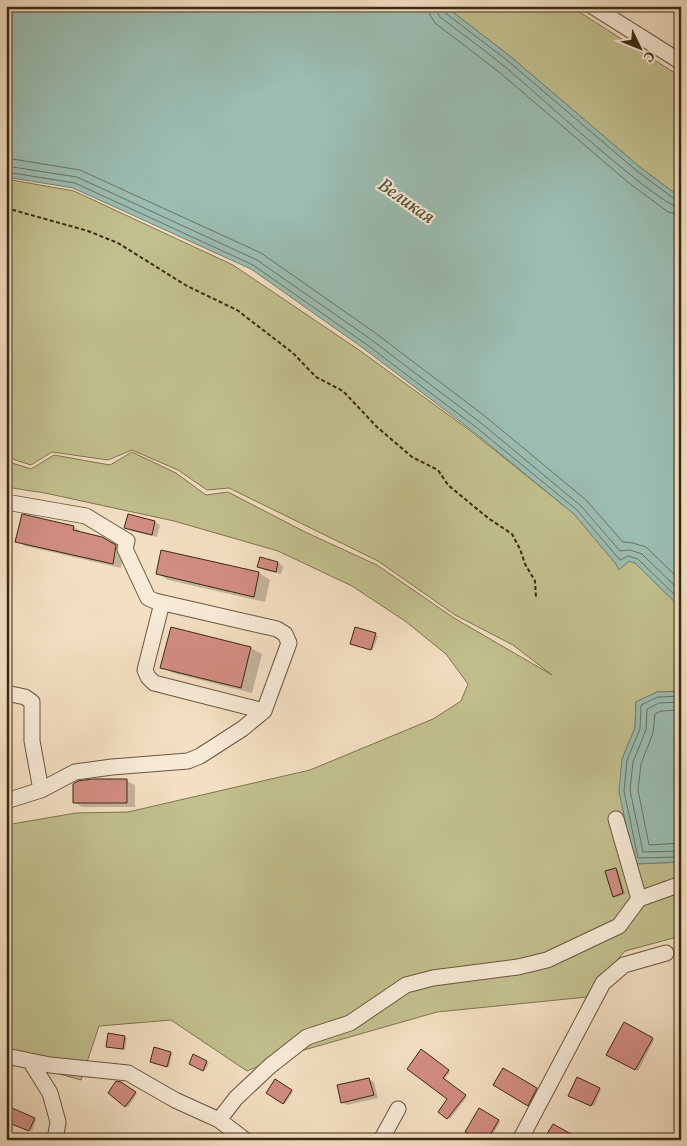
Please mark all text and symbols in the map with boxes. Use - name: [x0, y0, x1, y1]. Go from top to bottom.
- north arrow: [614, 22, 664, 72]
- text: С: [638, 46, 658, 66]
- water label: Великая: [372, 173, 440, 231]

